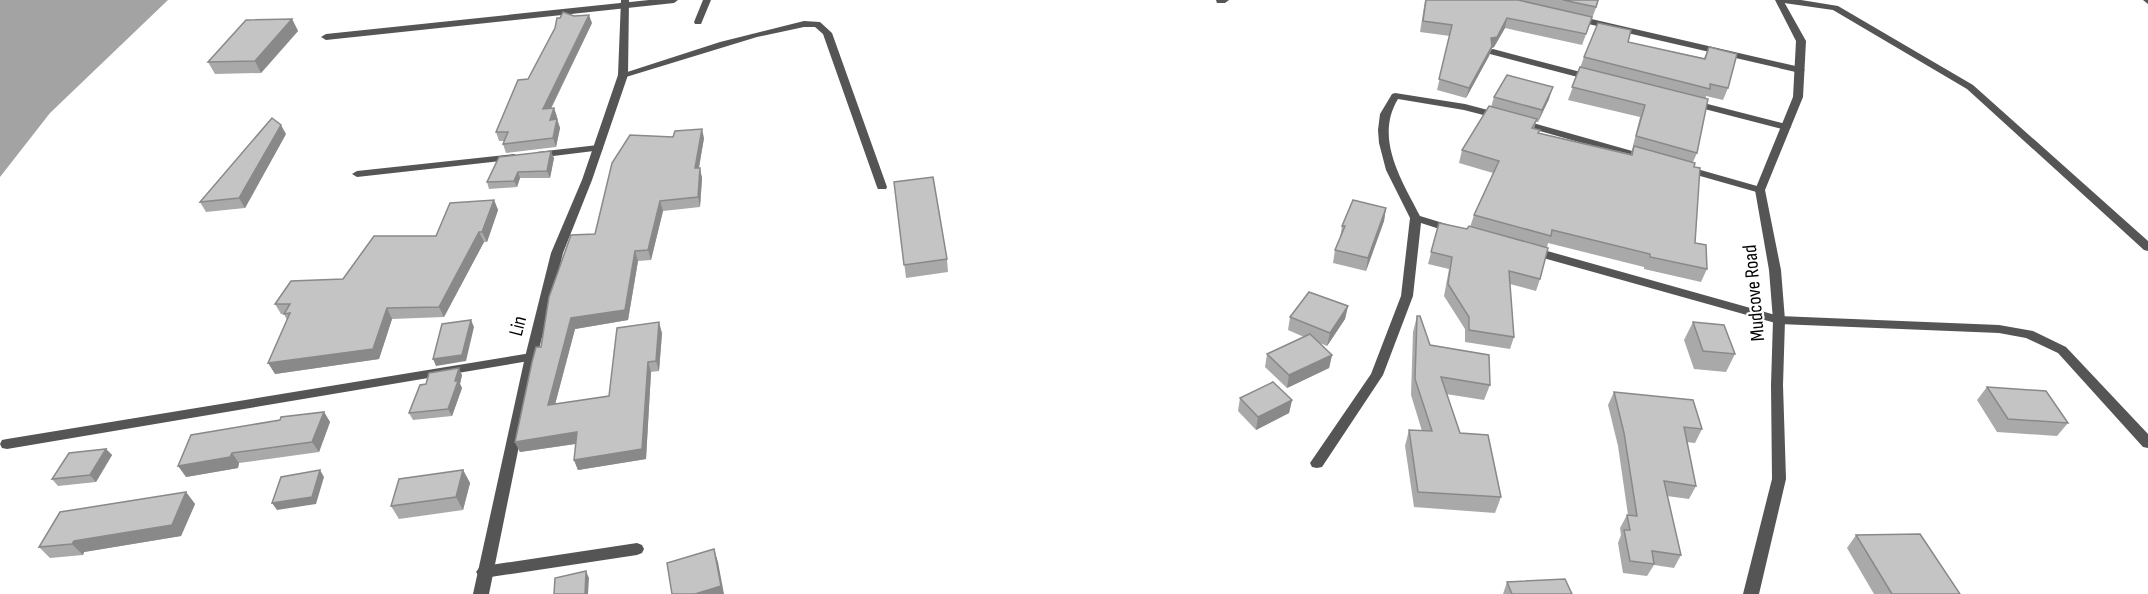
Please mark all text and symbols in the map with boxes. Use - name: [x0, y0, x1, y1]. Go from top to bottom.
- street label: Mudcove Road: [1738, 244, 1770, 342]
- street label: Lin: [504, 314, 532, 338]

